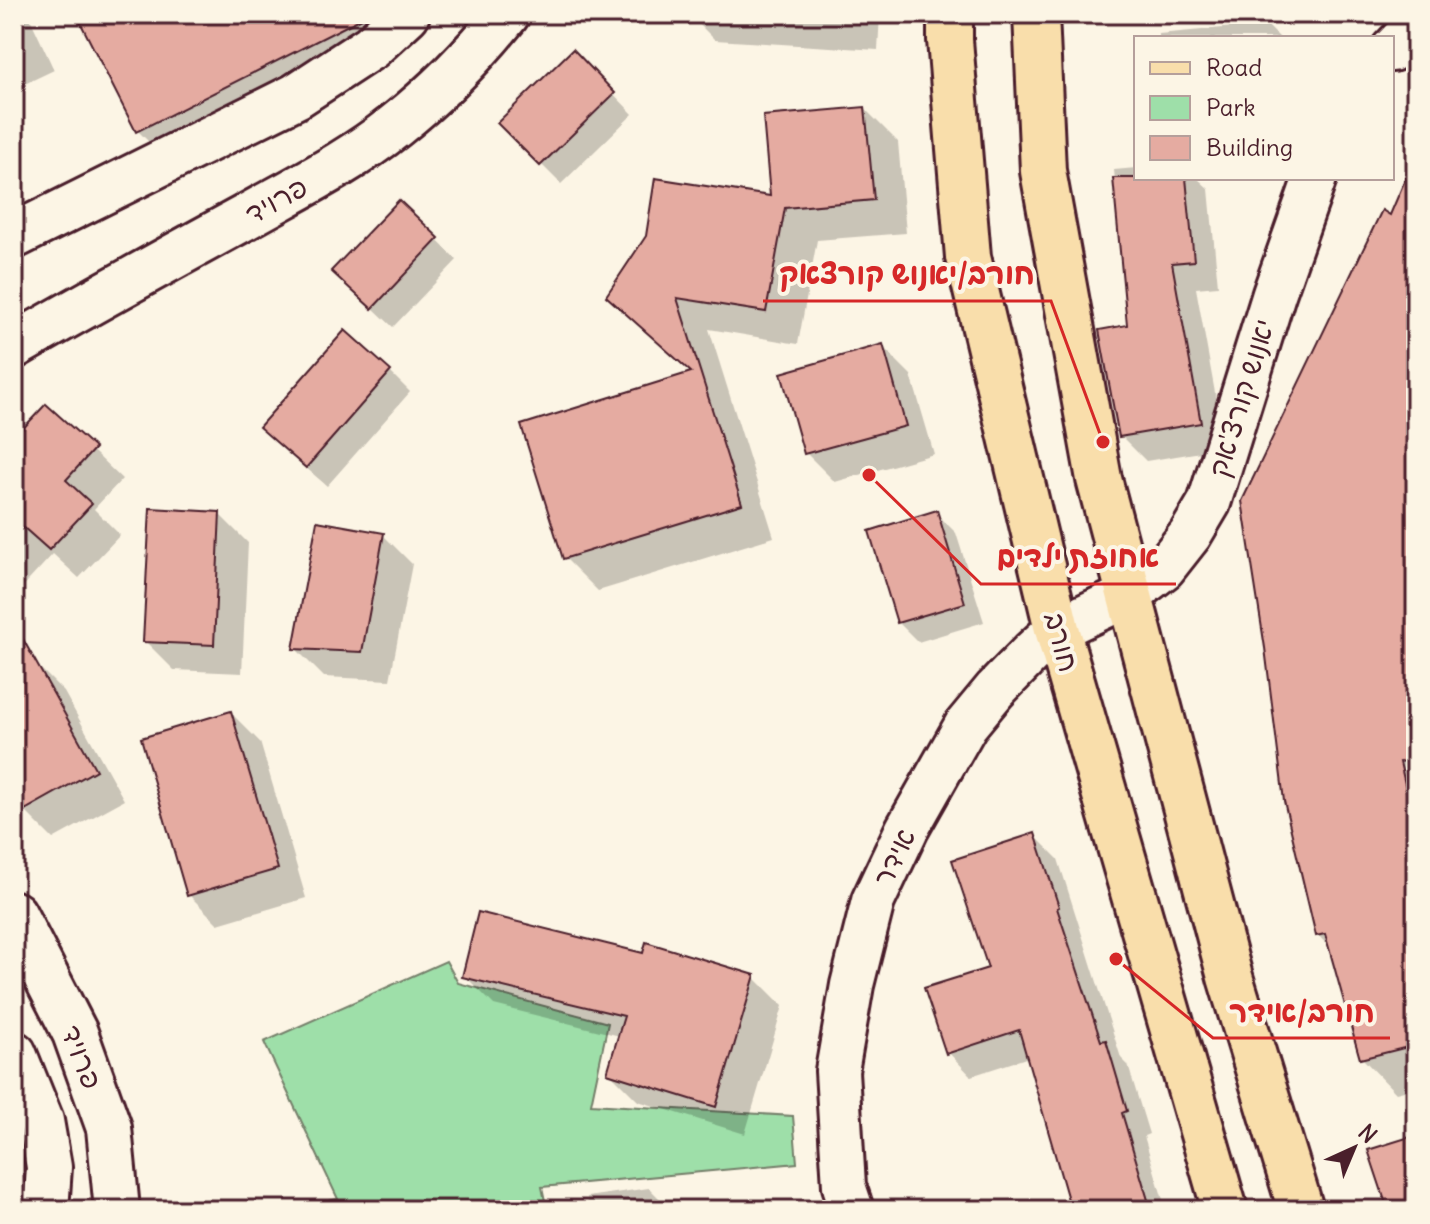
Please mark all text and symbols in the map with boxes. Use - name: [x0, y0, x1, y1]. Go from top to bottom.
- legend: [1134, 36, 1394, 180]
- text: Road: [1206, 52, 1262, 82]
- text: Park: [1206, 92, 1256, 122]
- text: Building: [1206, 132, 1293, 162]
- street label: פרויד: [238, 168, 314, 232]
- callout: חורב/יאנוש קורצאק: [763, 247, 1051, 301]
- text: חורב/יאנוש קורצאק: [779, 254, 1035, 292]
- street label: יאנוש קורצ'אק: [1200, 315, 1282, 481]
- callout: אחוזת ילדים: [981, 530, 1176, 584]
- text: אחוזת ילדים: [997, 537, 1159, 575]
- street label: חורב: [1037, 608, 1087, 676]
- street label: אידר: [865, 822, 923, 892]
- callout: חורב/אידר: [1213, 984, 1390, 1038]
- text: חורב/אידר: [1229, 992, 1375, 1030]
- street label: פרויד: [53, 1020, 111, 1094]
- north arrow: [1314, 1108, 1394, 1188]
- text: N: [1353, 1118, 1383, 1149]

